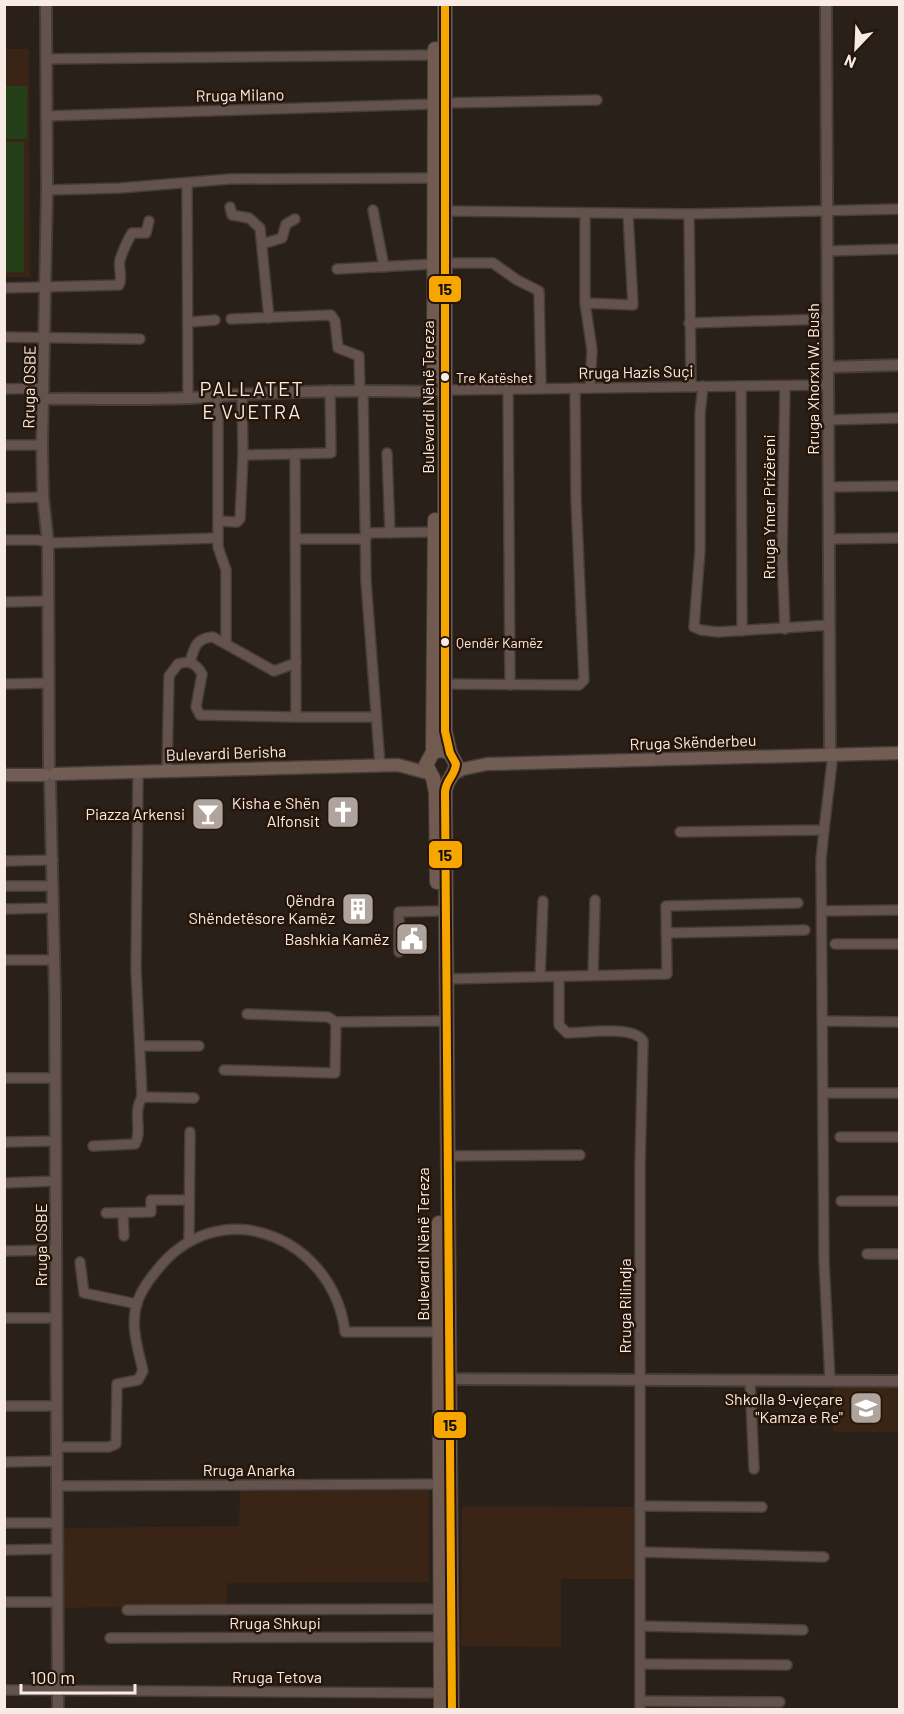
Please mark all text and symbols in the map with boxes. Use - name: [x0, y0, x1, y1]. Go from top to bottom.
- north arrow: [826, 18, 886, 78]
- text: N: [841, 51, 859, 73]
- street label: Rruga Milano: [195, 84, 285, 105]
- line badge: 15: [428, 275, 462, 303]
- text: 15: [438, 279, 453, 298]
- street label: Rruga Xhorxh W. Bush: [803, 303, 822, 455]
- street label: Bulevardi Nënë Tereza: [418, 320, 437, 474]
- street label: Rruga OSBE: [18, 345, 39, 429]
- street label: Rruga Hazis Suçi: [578, 361, 694, 382]
- place label: Tre Katëshet: [456, 369, 533, 386]
- marker: Tre Katëshet: [439, 371, 451, 383]
- district label: PALLATET E VJETRA: [200, 376, 304, 423]
- street label: Rruga Ymer Prizëreni: [759, 434, 778, 580]
- place label: Qendër Kamëz: [456, 634, 543, 651]
- marker: Qendër Kamëz: [439, 636, 451, 648]
- street label: Rruga Skënderbeu: [629, 730, 757, 753]
- street label: Bulevardi Berisha: [165, 741, 287, 764]
- place label: Kisha e Shën Alfonsit: [232, 793, 320, 830]
- church icon: Kisha e Shën Alfonsit: [325, 794, 361, 830]
- bar icon: Piazza Arkensi: [190, 796, 226, 832]
- place label: Piazza Arkensi: [85, 804, 185, 823]
- line badge: 15: [428, 840, 463, 869]
- text: 15: [438, 845, 453, 864]
- place label: Qëndra Shëndetësore Kamëz: [188, 890, 335, 927]
- building icon: Qëndra Shëndetësore Kamëz: [340, 891, 376, 927]
- public building icon: Bashkia Kamëz: [394, 921, 430, 957]
- place label: Bashkia Kamëz: [284, 929, 389, 948]
- street label: Bulevardi Nënë Tereza: [413, 1167, 432, 1321]
- street label: Rruga OSBE: [31, 1203, 50, 1287]
- street label: Rruga Rilindja: [615, 1258, 634, 1354]
- place label: Shkolla 9-vjeçare "Kamza e Re": [725, 1389, 843, 1426]
- school or university icon: Shkolla 9-vjeçare "Kamza e Re": [848, 1390, 884, 1426]
- line badge: 15: [433, 1411, 467, 1439]
- text: 15: [443, 1415, 458, 1434]
- street label: Rruga Anarka: [203, 1460, 295, 1479]
- street label: Rruga Shkupi: [229, 1613, 321, 1632]
- scale bar: [21, 1657, 135, 1695]
- text: 100 m: [30, 1666, 75, 1688]
- street label: Rruga Tetova: [232, 1667, 322, 1686]

